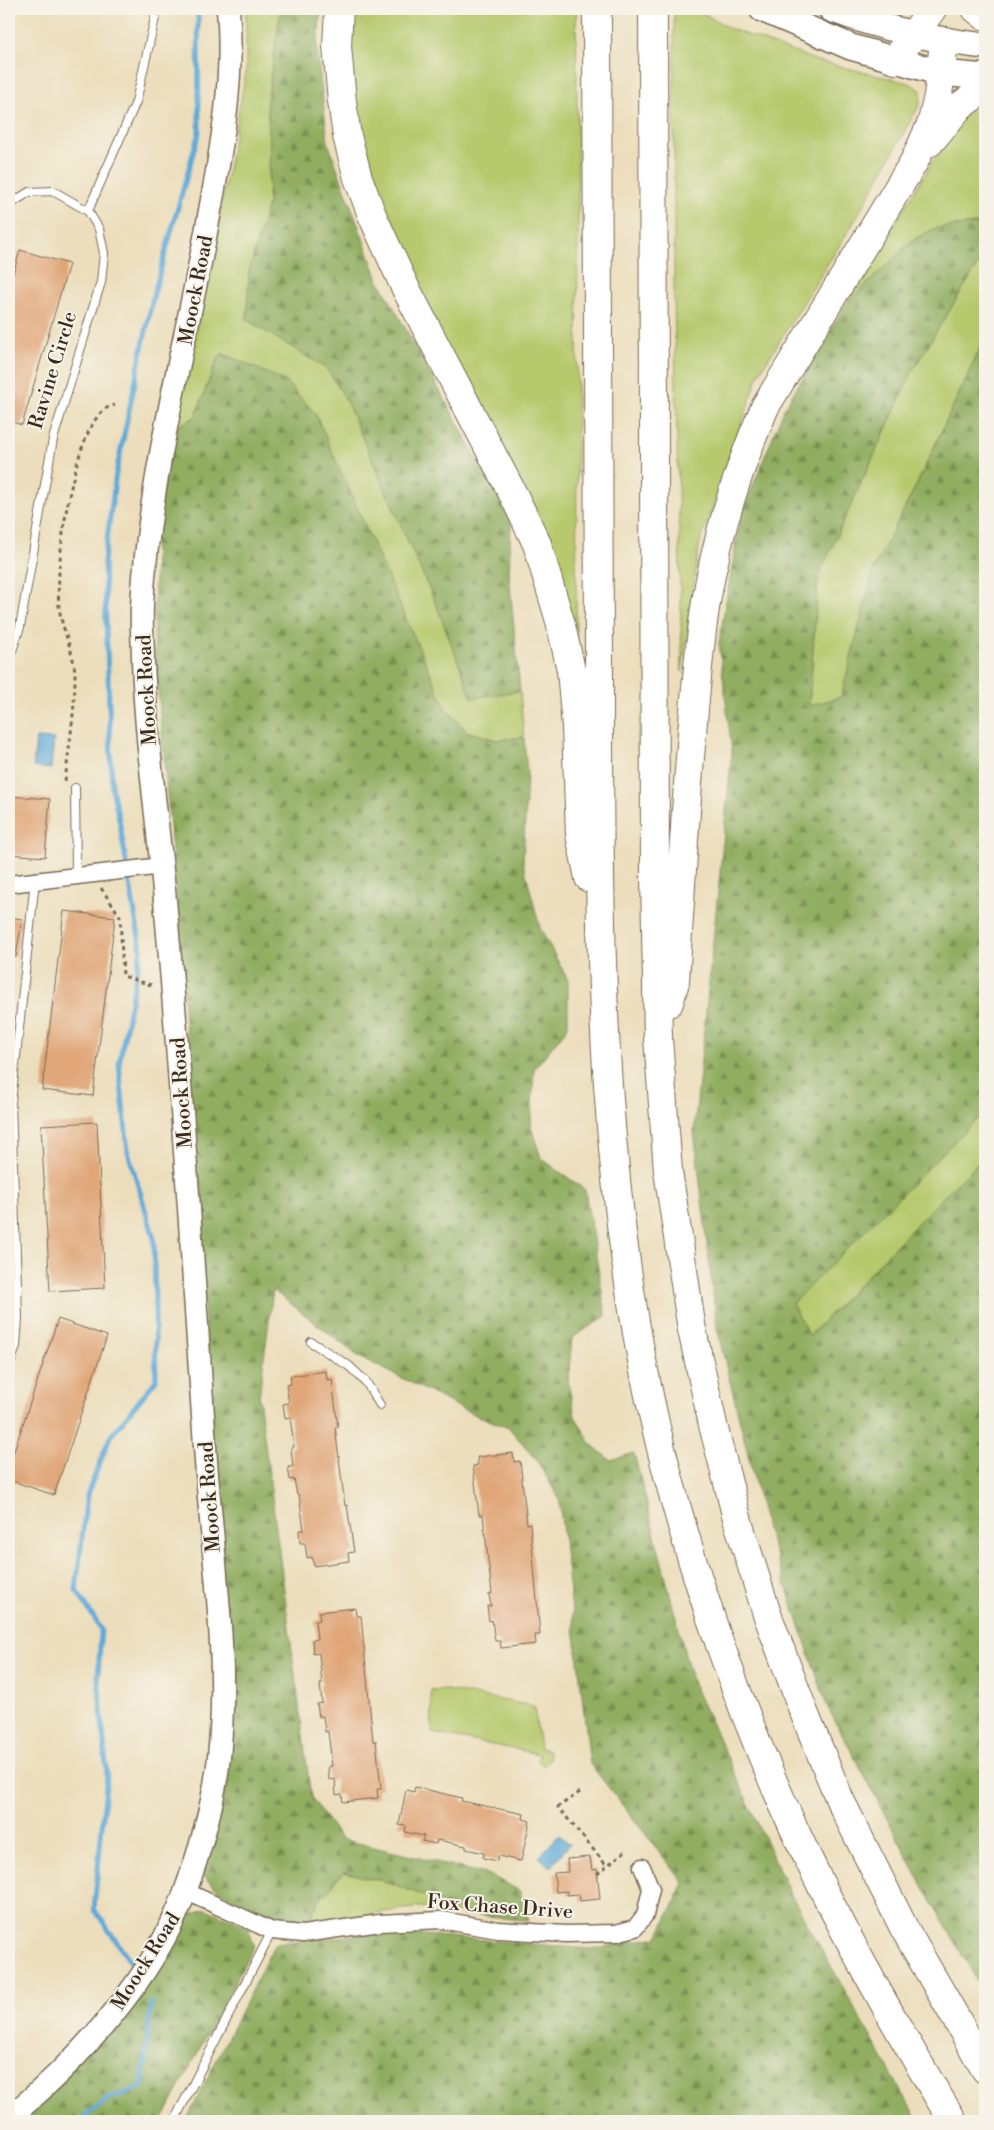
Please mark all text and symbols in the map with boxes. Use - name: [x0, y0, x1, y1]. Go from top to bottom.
- street label: Moock Road: [174, 233, 219, 347]
- street label: Ravine Circle: [24, 309, 83, 432]
- street label: Moock Road: [132, 633, 163, 746]
- street label: Moock Road: [166, 1036, 199, 1149]
- street label: Moock Road: [194, 1440, 227, 1553]
- street label: Fox Chase Drive: [426, 1890, 574, 1925]
- street label: Moock Road: [106, 1907, 187, 2016]

